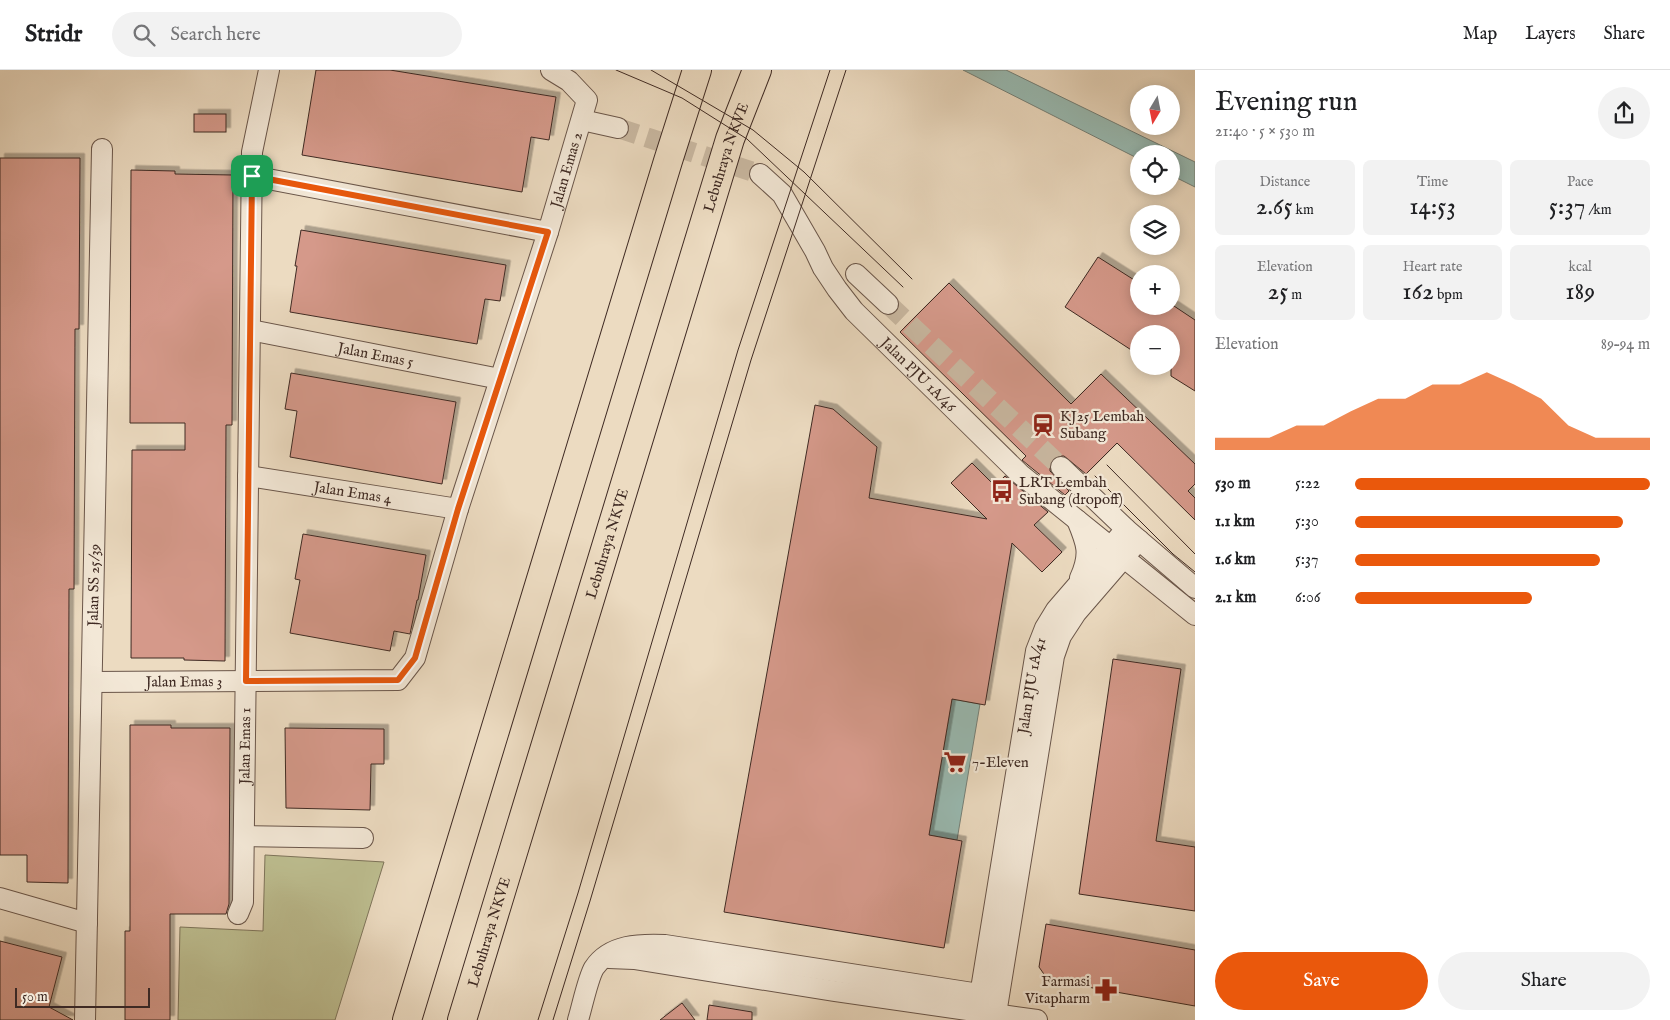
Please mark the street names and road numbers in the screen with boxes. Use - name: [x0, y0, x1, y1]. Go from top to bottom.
- street label: Lebuhraya NKVE: [699, 100, 753, 215]
- street label: Jalan Emas 2: [546, 130, 587, 212]
- street label: Jalan PJU 1A/46: [875, 332, 961, 417]
- street label: Jalan Emas 5: [334, 338, 415, 372]
- street label: Jalan Emas 4: [310, 477, 394, 509]
- street label: Lebuhraya NKVE: [582, 486, 633, 601]
- street label: Jalan SS 25/39: [84, 544, 104, 629]
- street label: Jalan PJU 1A/41: [1013, 634, 1050, 737]
- street label: Jalan Emas 3: [144, 672, 222, 692]
- street label: Jalan Emas 1: [235, 708, 255, 786]
- street label: Lebuhraya NKVE: [464, 875, 515, 990]

